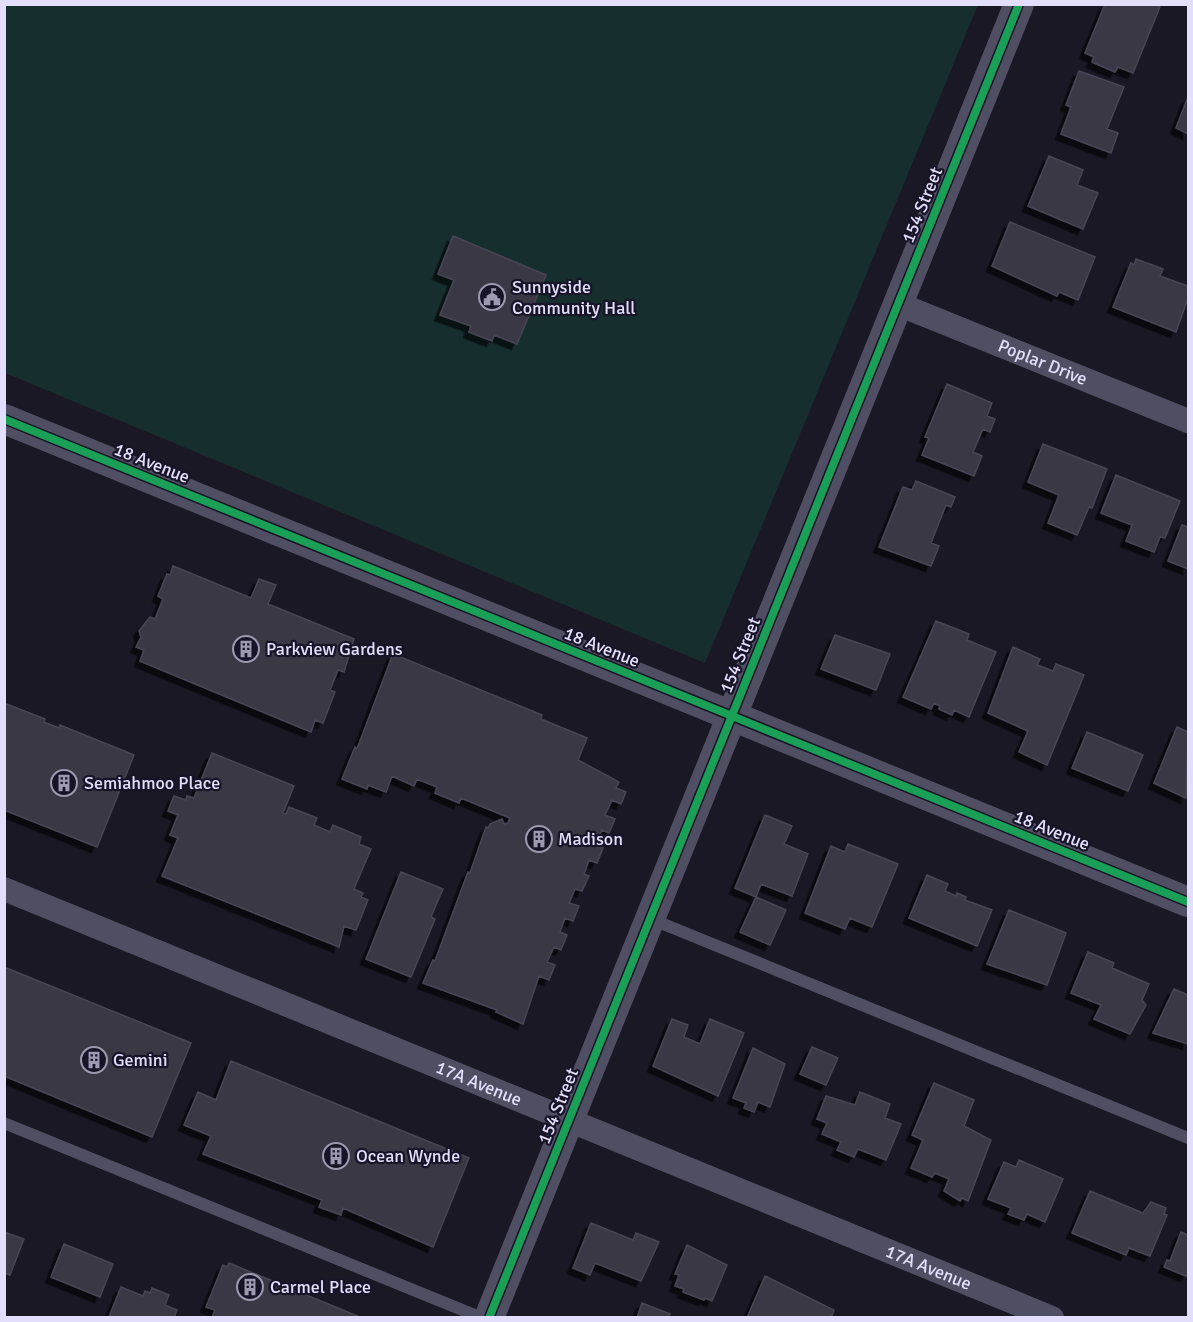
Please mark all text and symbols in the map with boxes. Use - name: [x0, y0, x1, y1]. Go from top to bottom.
- street label: 154 Street: [897, 164, 947, 246]
- place label: Sunnyside Community Hall: [512, 276, 636, 319]
- public building icon: Sunnyside Community Hall: [477, 282, 507, 312]
- street label: Poplar Drive: [995, 335, 1090, 390]
- street label: 18 Avenue: [111, 438, 193, 488]
- street label: 154 Street: [715, 614, 765, 696]
- street label: 18 Avenue: [561, 622, 643, 672]
- building icon: Parkview Gardens: [231, 634, 261, 664]
- place label: Parkview Gardens: [266, 638, 403, 660]
- building icon: Semiahmoo Place: [49, 768, 79, 798]
- place label: Semiahmoo Place: [84, 772, 220, 794]
- street label: 18 Avenue: [1011, 805, 1093, 855]
- building icon: Madison: [524, 824, 554, 854]
- place label: Madison: [558, 828, 623, 850]
- building icon: Gemini: [79, 1045, 109, 1075]
- place label: Gemini: [113, 1049, 168, 1071]
- street label: 17A Avenue: [433, 1056, 525, 1111]
- street label: 154 Street: [533, 1065, 583, 1147]
- building icon: Ocean Wynde: [321, 1141, 351, 1171]
- place label: Ocean Wynde: [356, 1145, 460, 1167]
- street label: 17A Avenue: [882, 1240, 975, 1295]
- building icon: Carmel Place: [235, 1272, 265, 1302]
- place label: Carmel Place: [270, 1276, 371, 1298]

